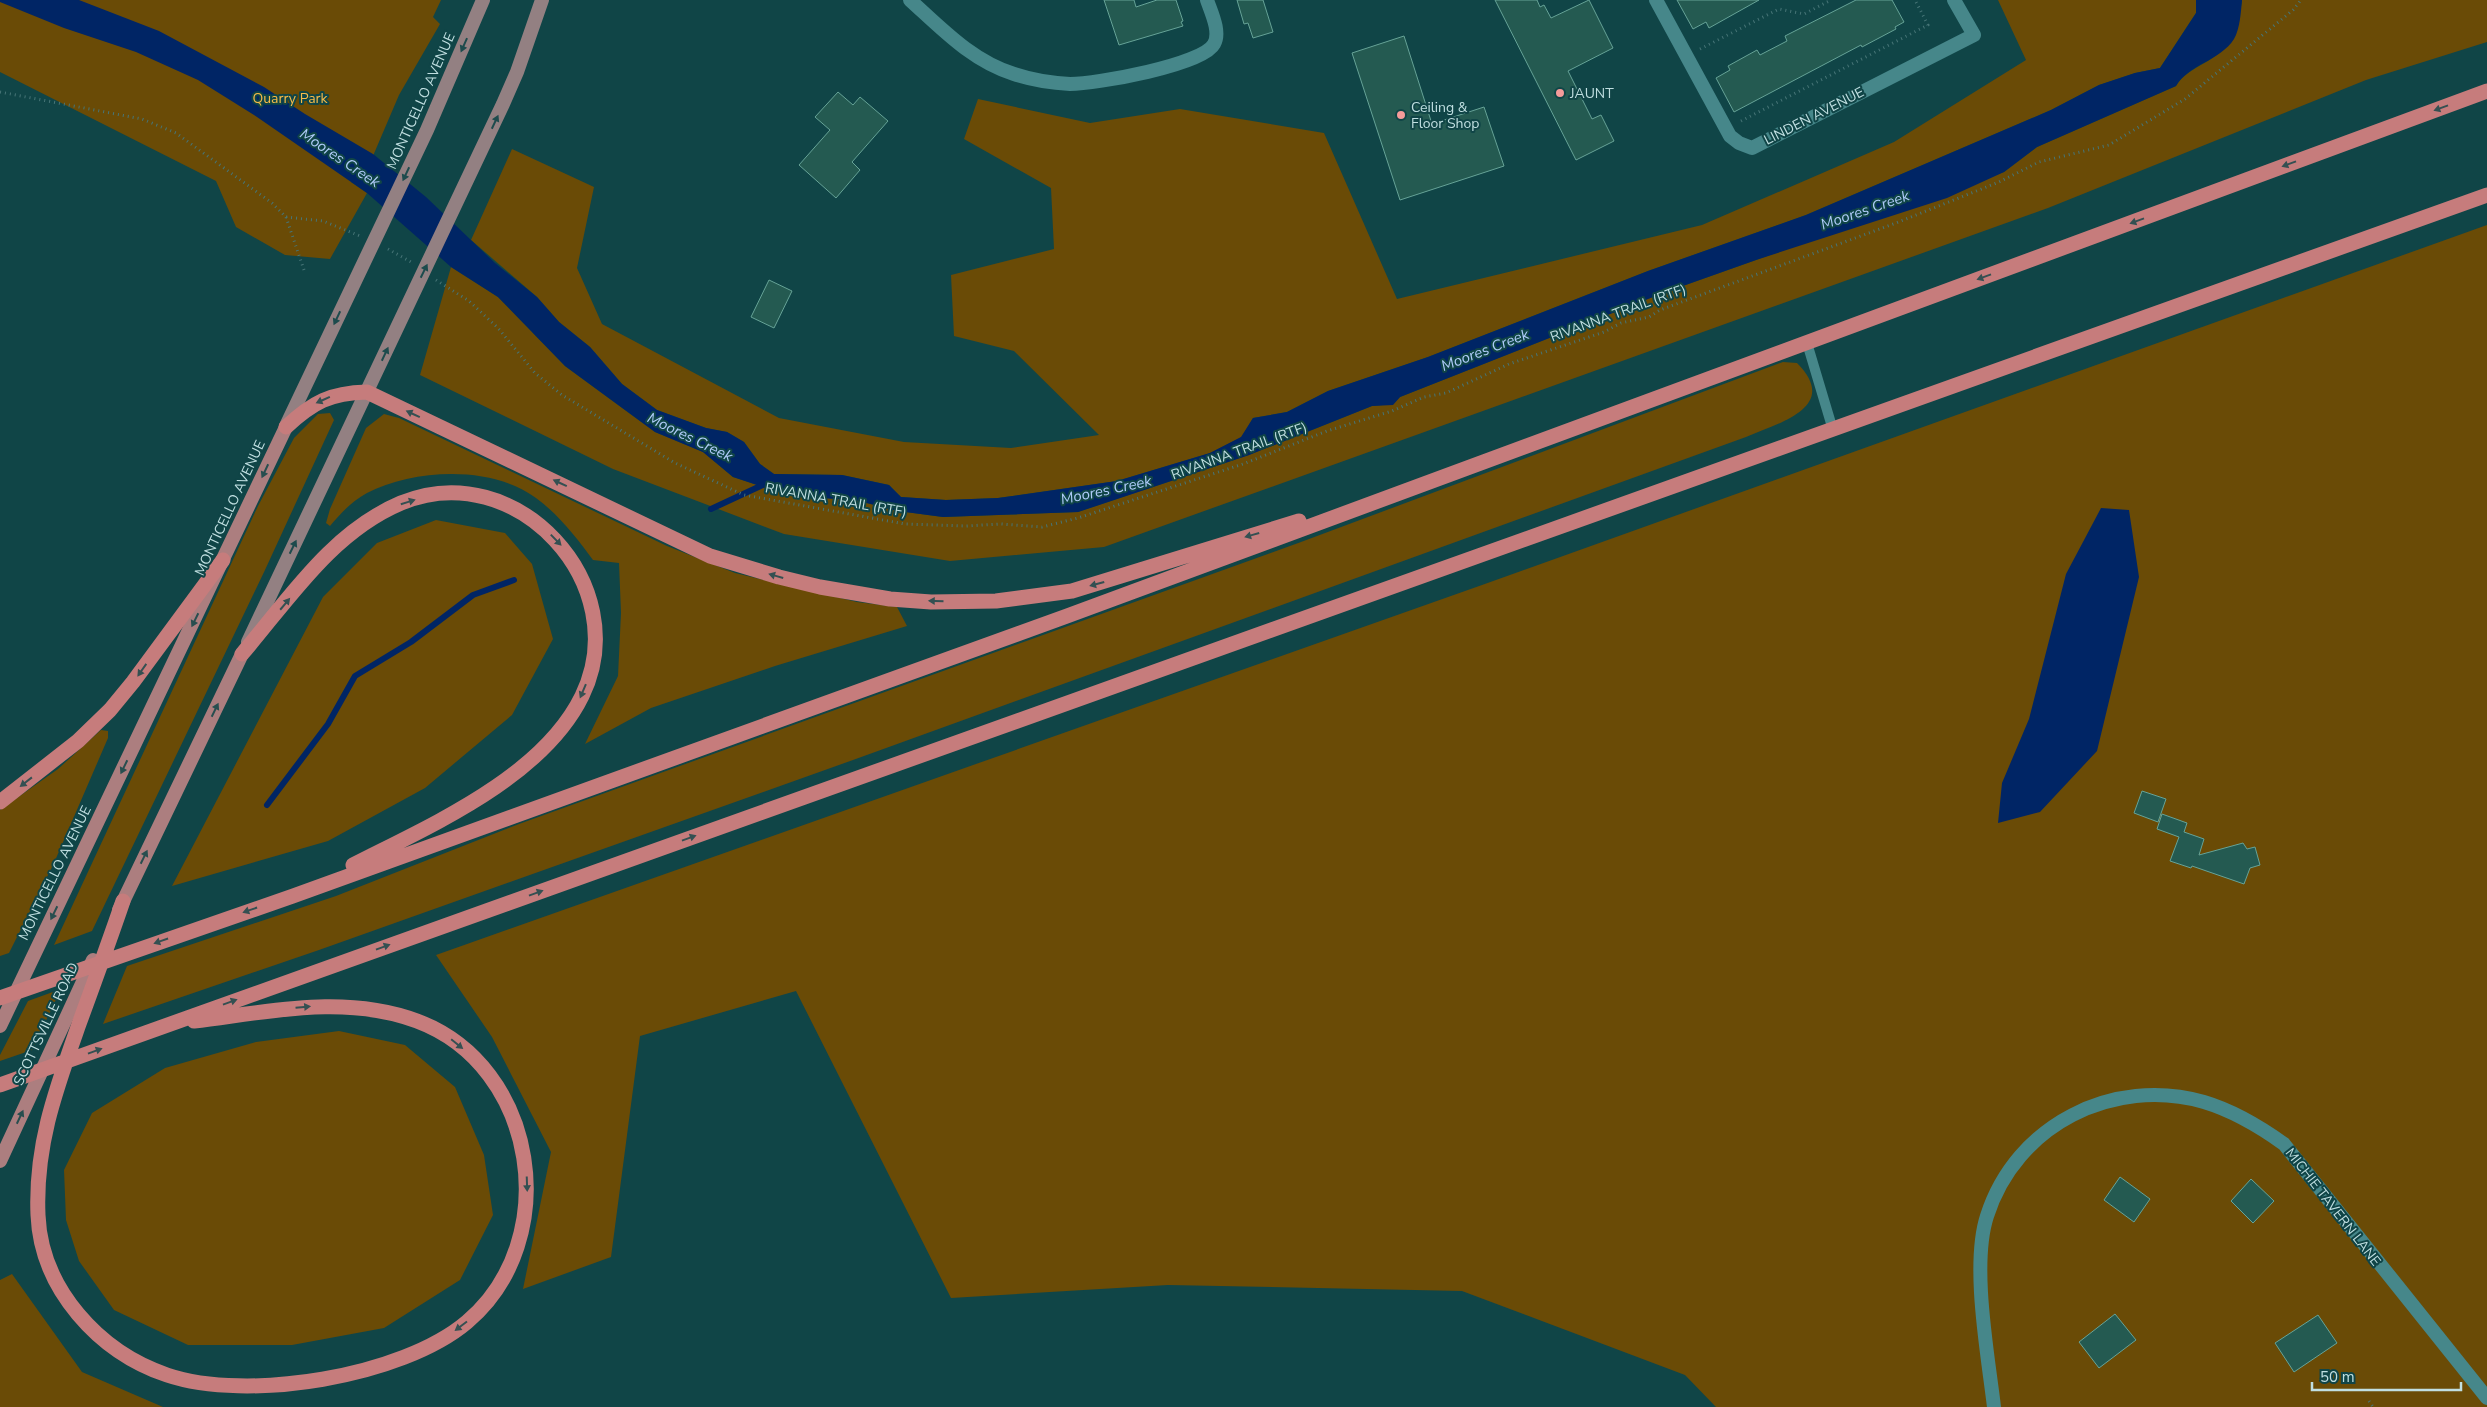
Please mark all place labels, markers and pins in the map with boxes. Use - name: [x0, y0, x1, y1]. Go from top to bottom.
- place label: JAUNT: [1569, 84, 1614, 103]
- marker: JAUNT: [1554, 87, 1566, 99]
- place label: Ceiling & Floor Shop: [1411, 98, 1479, 133]
- marker: Ceiling & Floor Shop: [1395, 109, 1407, 121]

